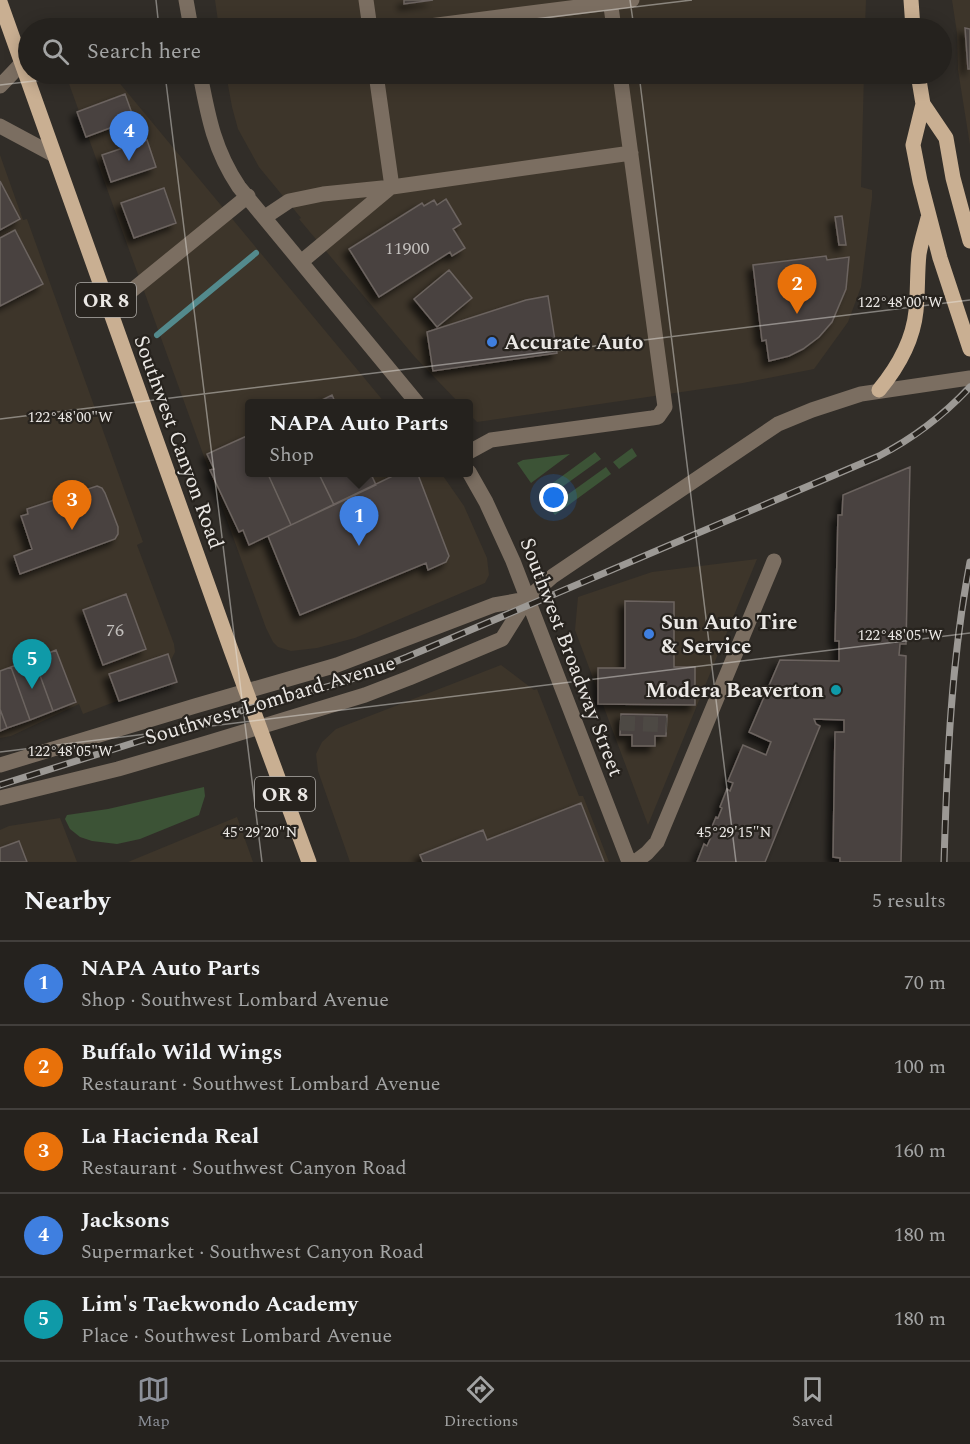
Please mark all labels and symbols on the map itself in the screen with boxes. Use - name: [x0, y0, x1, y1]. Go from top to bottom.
- pin: 4: [110, 112, 148, 161]
- house number: 11900: [385, 235, 430, 262]
- pin: 2: [778, 264, 816, 314]
- road number: OR 8: [76, 283, 136, 317]
- text: 122°48'00"W: [857, 291, 943, 314]
- place label: Accurate Auto: [504, 327, 643, 359]
- street label: Southwest Canyon Road: [124, 331, 232, 554]
- marker: Accurate Auto: [485, 335, 499, 349]
- text: 122°48'00"W: [27, 406, 113, 429]
- pin: 3: [52, 480, 92, 530]
- your location: [539, 483, 568, 512]
- pin: 1: [340, 496, 378, 546]
- street label: Southwest Broadway Street: [511, 533, 631, 782]
- place label: Sun Auto Tire & Service: [661, 607, 798, 663]
- house number: 76: [106, 617, 124, 644]
- text: 122°48'05"W: [857, 624, 943, 647]
- marker: Sun Auto Tire & Service: [642, 627, 656, 641]
- pin: 5: [12, 640, 51, 689]
- street label: Southwest Lombard Avenue: [141, 648, 400, 754]
- place label: Modera Beaverton: [645, 675, 824, 707]
- marker: Modera Beaverton: [829, 683, 843, 697]
- text: 122°48'05"W: [27, 740, 113, 763]
- road number: OR 8: [255, 777, 315, 811]
- text: 45°29'20"N: [223, 821, 298, 844]
- text: 45°29'15"N: [697, 821, 772, 844]

